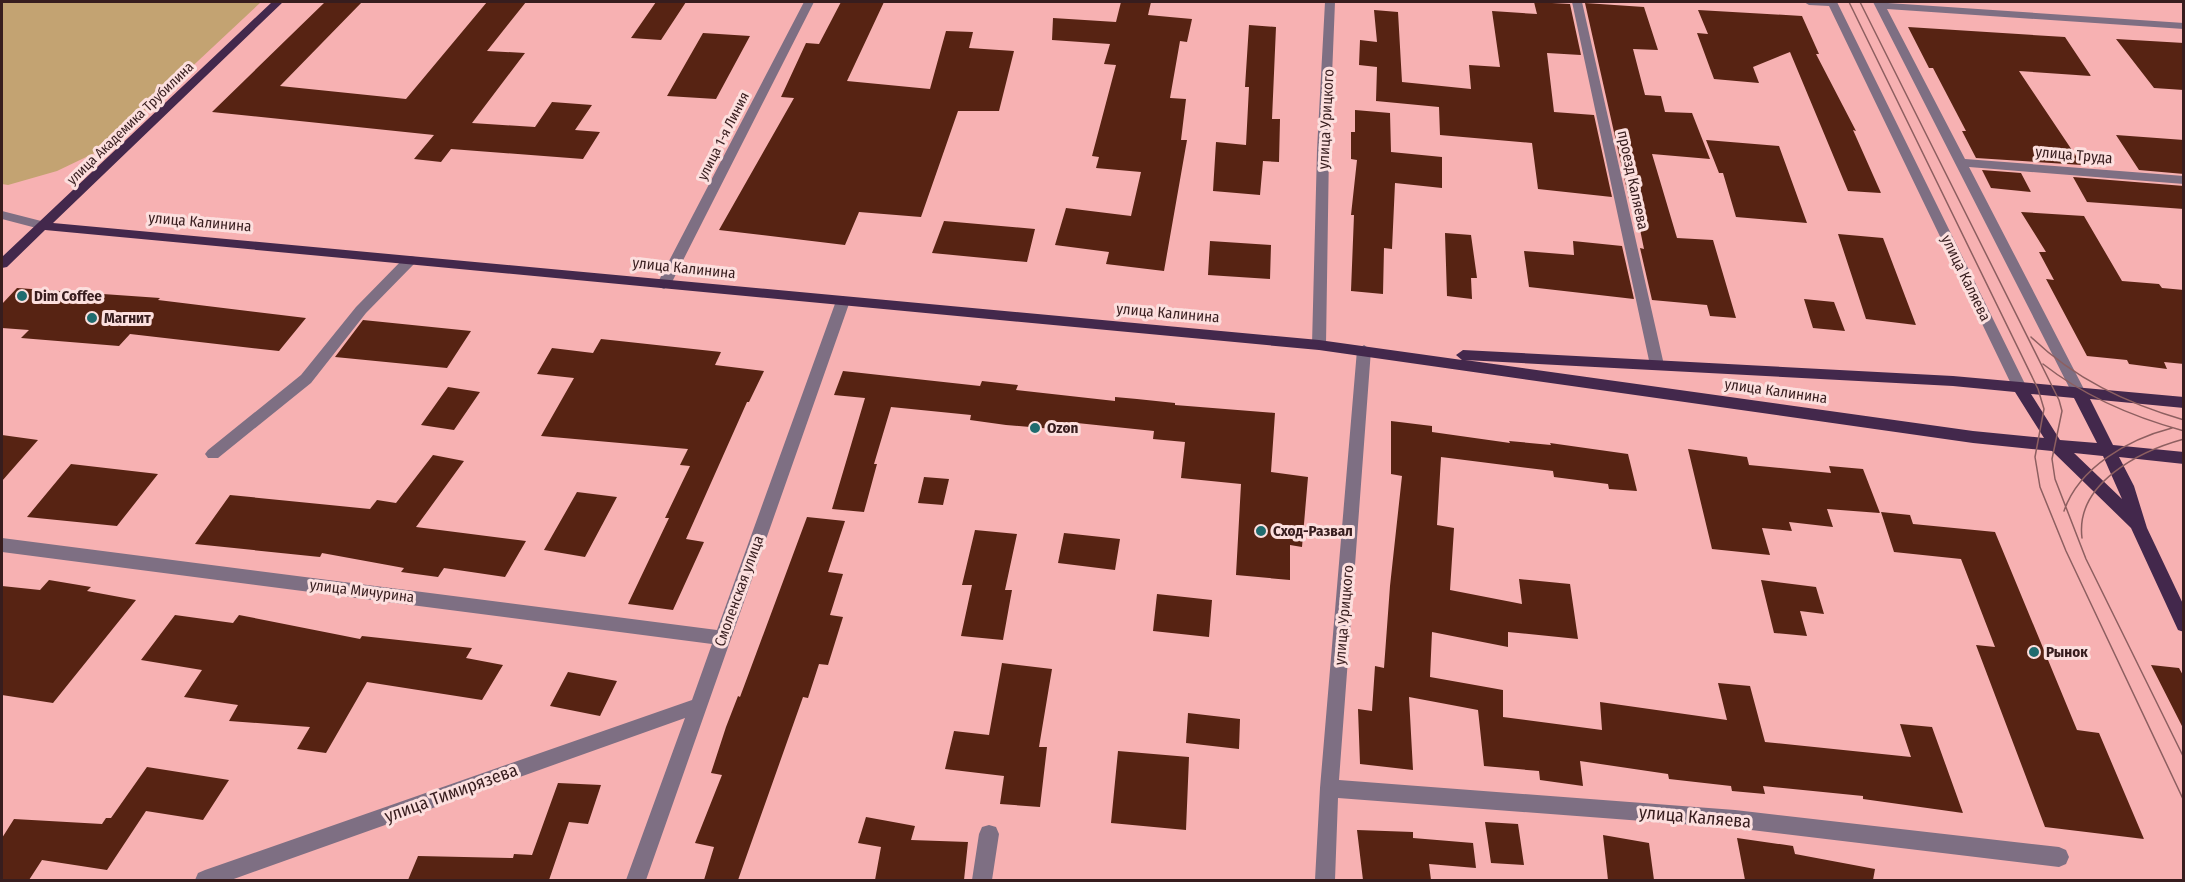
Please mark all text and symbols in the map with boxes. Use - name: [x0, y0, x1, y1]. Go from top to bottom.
- street label: улица Академика Трубилина: [64, 58, 197, 188]
- street label: улица Урицкого: [1314, 68, 1338, 170]
- street label: улица 1-я Линия: [694, 89, 753, 183]
- street label: проезд Каляева: [1614, 129, 1652, 231]
- street label: улица Труда: [2035, 143, 2113, 167]
- street label: улица Калинина: [148, 209, 252, 235]
- street label: улица Каляева: [1937, 232, 1995, 324]
- street label: улица Калинина: [632, 254, 736, 282]
- place label: Dim Coffee: [34, 287, 102, 305]
- marker: Dim Coffee: [15, 289, 29, 303]
- street label: улица Калинина: [1116, 300, 1220, 326]
- place label: Магнит: [104, 309, 151, 327]
- marker: Магнит: [85, 311, 99, 325]
- street label: улица Калинина: [1723, 375, 1829, 407]
- place label: Ozon: [1047, 419, 1078, 437]
- marker: Ozon: [1028, 421, 1042, 435]
- place label: Сход-Развал: [1273, 522, 1353, 540]
- marker: Сход-Развал: [1254, 524, 1268, 538]
- street label: Смоленская улица: [711, 533, 767, 649]
- street label: улица Урицкого: [1331, 564, 1357, 666]
- street label: улица Мичурина: [309, 576, 415, 606]
- place label: Рынок: [2046, 643, 2088, 661]
- marker: Рынок: [2027, 645, 2041, 659]
- street label: улица Тимирязева: [381, 759, 521, 827]
- street label: улица Каляева: [1638, 801, 1752, 833]

